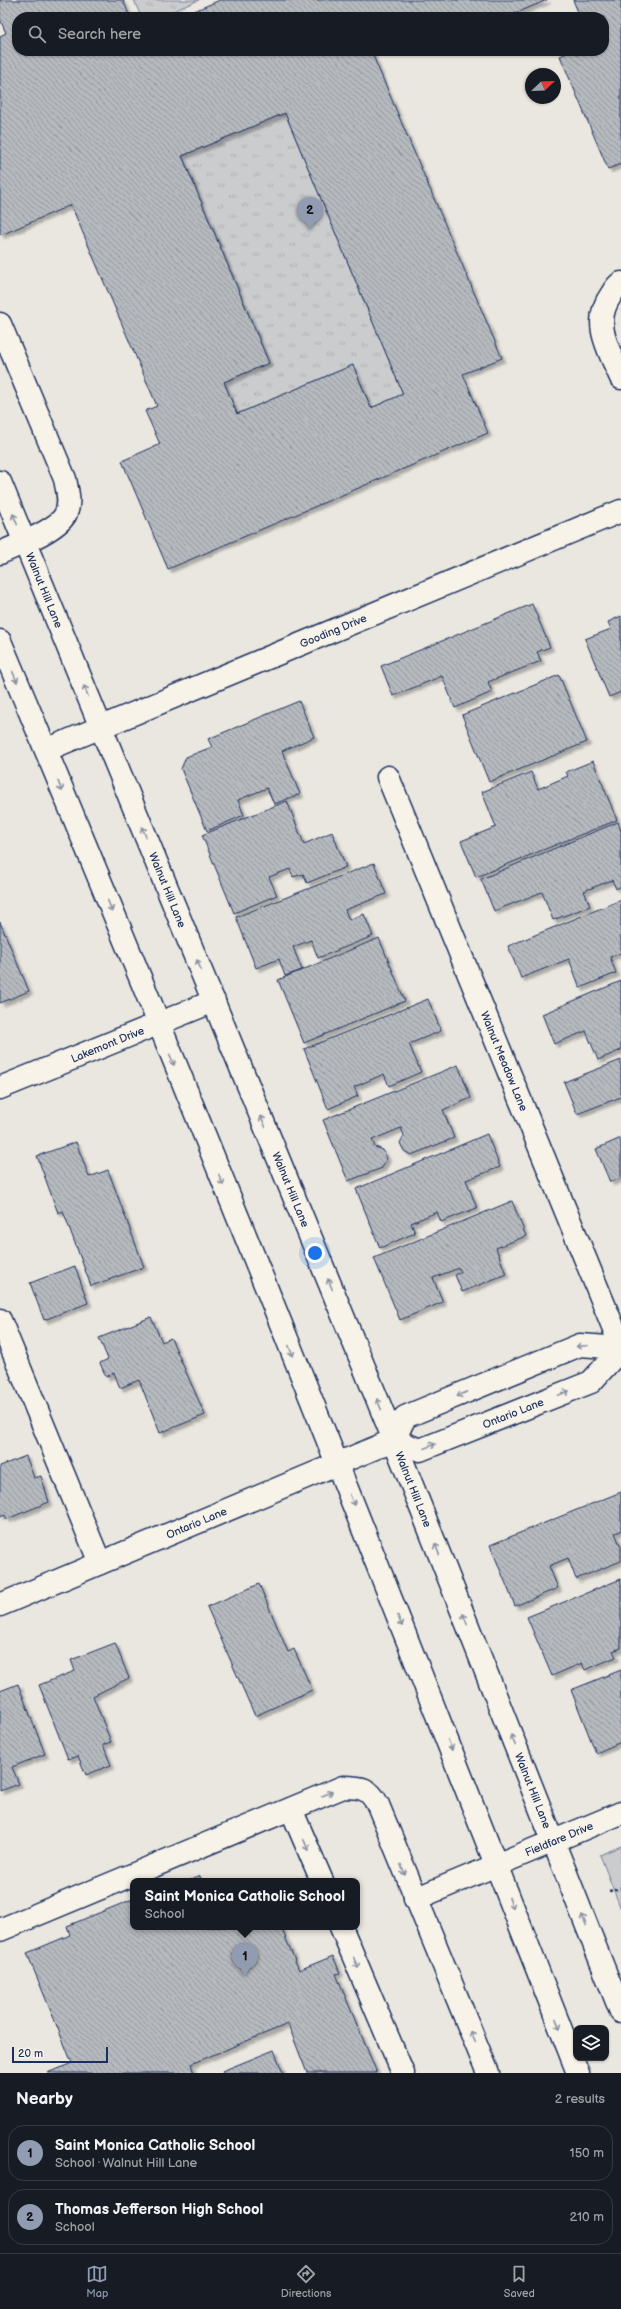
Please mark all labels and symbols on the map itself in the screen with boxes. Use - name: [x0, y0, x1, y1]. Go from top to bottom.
- north arrow: [525, 68, 561, 104]
- pin: 2: [297, 197, 323, 230]
- one-way arrow: [11, 514, 19, 526]
- street label: Walnut Hill Lane: [23, 551, 66, 630]
- street label: Gooding Drive: [298, 611, 369, 650]
- one-way arrow: [12, 671, 19, 683]
- one-way arrow: [82, 686, 89, 698]
- one-way arrow: [57, 779, 65, 791]
- one-way arrow: [140, 826, 148, 838]
- street label: Walnut Hill Lane: [146, 850, 189, 930]
- one-way arrow: [106, 900, 114, 912]
- one-way arrow: [195, 959, 203, 971]
- street label: Walnut Meadow Lane: [478, 1009, 531, 1113]
- street label: Lakemont Drive: [69, 1023, 146, 1065]
- one-way arrow: [169, 1053, 177, 1065]
- one-way arrow: [258, 1115, 266, 1127]
- street label: Walnut Hill Lane: [270, 1150, 312, 1230]
- one-way arrow: [218, 1174, 226, 1186]
- your location: [305, 1243, 325, 1263]
- one-way arrow: [325, 1278, 333, 1290]
- one-way arrow: [576, 1343, 589, 1350]
- one-way arrow: [288, 1344, 295, 1356]
- one-way arrow: [558, 1388, 570, 1396]
- one-way arrow: [456, 1390, 468, 1398]
- street label: Ontario Lane: [481, 1395, 546, 1431]
- one-way arrow: [375, 1399, 382, 1411]
- one-way arrow: [424, 1441, 436, 1449]
- street label: Walnut Hill Lane: [393, 1450, 435, 1530]
- one-way arrow: [348, 1493, 356, 1505]
- street label: Ontario Lane: [164, 1504, 229, 1541]
- one-way arrow: [433, 1544, 441, 1556]
- one-way arrow: [397, 1614, 405, 1626]
- one-way arrow: [461, 1614, 468, 1626]
- one-way arrow: [509, 1734, 517, 1746]
- one-way arrow: [447, 1739, 455, 1751]
- street label: Walnut Hill Lane: [512, 1751, 554, 1831]
- one-way arrow: [321, 1790, 333, 1797]
- street label: Fieldfare Drive: [523, 1819, 595, 1859]
- one-way arrow: [303, 1839, 311, 1851]
- one-way arrow: [400, 1863, 408, 1875]
- one-way arrow: [508, 1896, 516, 1908]
- one-way arrow: [580, 1914, 588, 1926]
- pin: 1: [232, 1943, 258, 1976]
- one-way arrow: [353, 1956, 360, 1968]
- one-way arrow: [555, 2017, 563, 2029]
- one-way arrow: [469, 2032, 477, 2044]
- scale bar: [12, 2045, 108, 2064]

